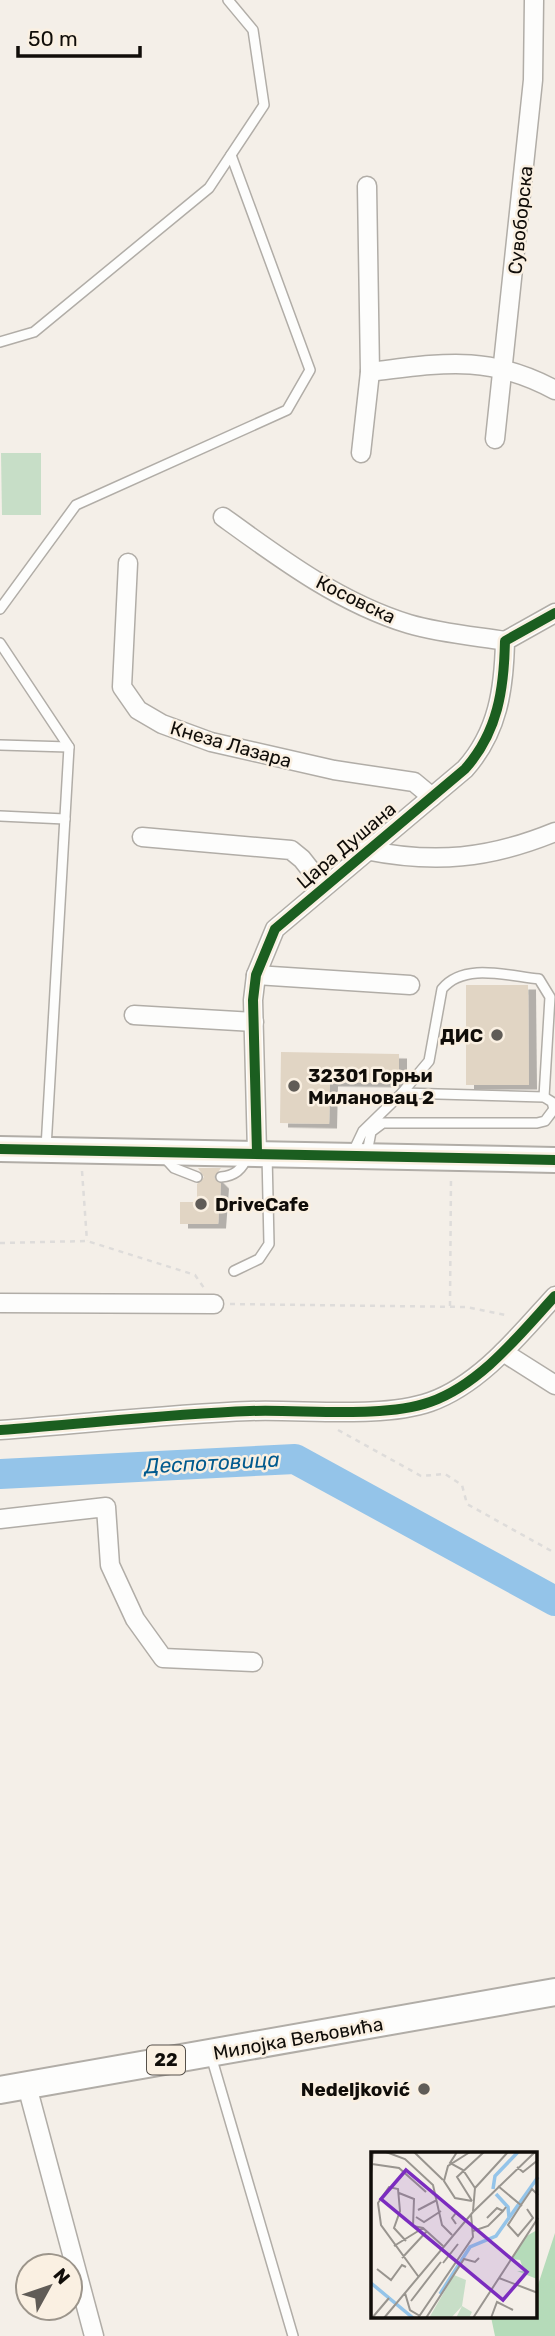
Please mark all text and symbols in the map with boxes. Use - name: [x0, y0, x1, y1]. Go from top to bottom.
- scale bar: [18, 14, 140, 58]
- text: 50 m: [28, 26, 78, 51]
- street label: Сувоборска: [503, 165, 538, 275]
- street label: Косовска: [312, 570, 399, 629]
- street label: Кнеза Лазара: [168, 716, 294, 773]
- street label: Цара Душана: [292, 797, 401, 893]
- place label: ДИС: [440, 1024, 483, 1047]
- marker: ДИС: [489, 1027, 505, 1043]
- place label: 32301 Горњи Милановац 2: [308, 1064, 434, 1109]
- marker: 32301 Горњи Милановац 2: [286, 1078, 302, 1094]
- place label: DriveCafe: [215, 1193, 309, 1216]
- marker: DriveCafe: [193, 1196, 209, 1212]
- water label: Деспотовица: [142, 1446, 280, 1479]
- street label: Милојка Вељовића: [211, 2012, 385, 2065]
- road number: 22: [147, 2046, 185, 2074]
- place label: Nedeljković: [301, 2078, 410, 2101]
- marker: Nedeljković: [416, 2081, 432, 2097]
- inset map: [371, 2152, 538, 2318]
- north arrow: [14, 2252, 84, 2322]
- text: N: [48, 2264, 75, 2289]

